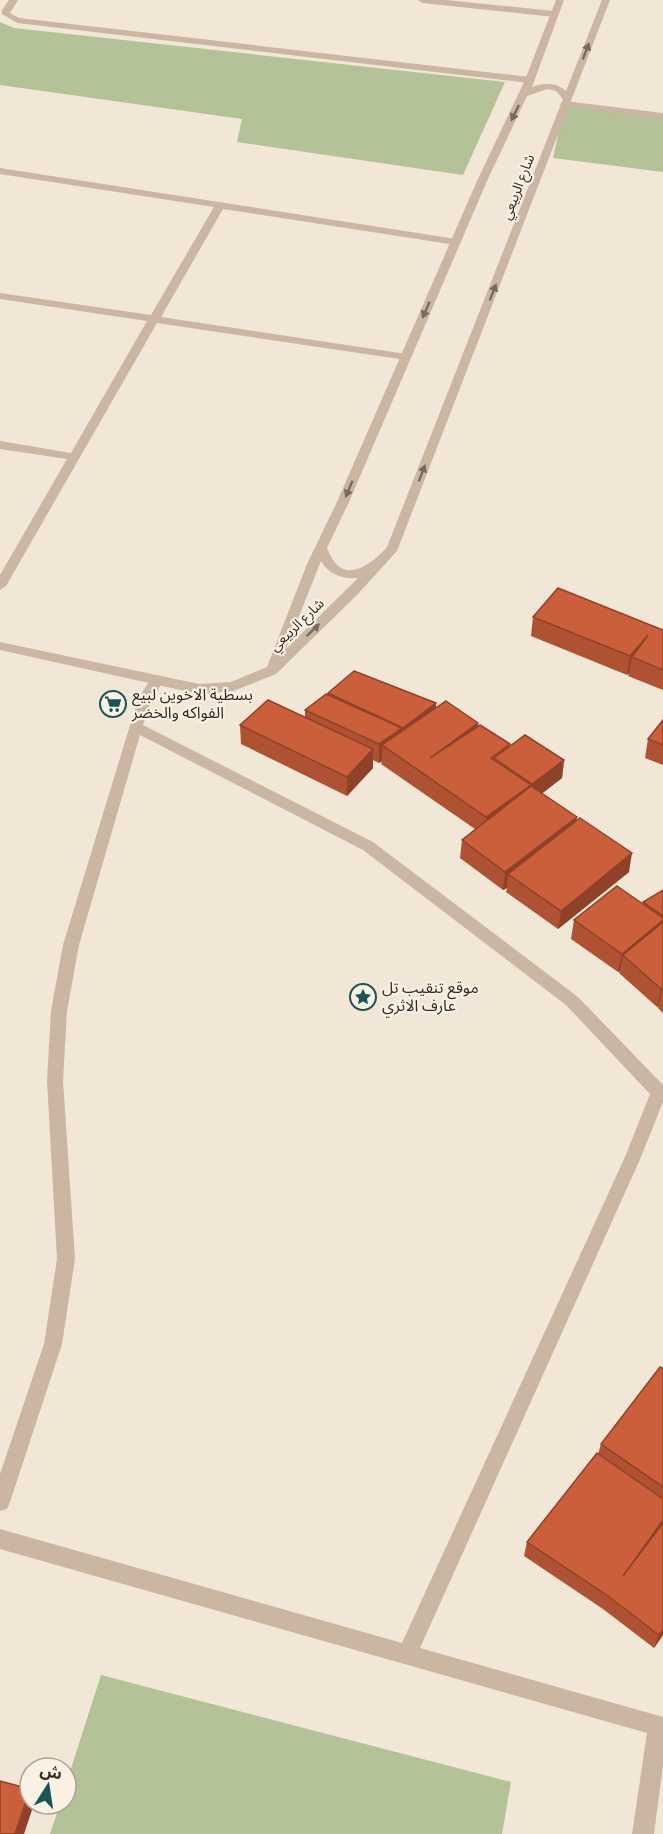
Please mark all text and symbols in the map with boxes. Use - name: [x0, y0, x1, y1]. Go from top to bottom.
- one-way arrow: [582, 42, 591, 60]
- one-way arrow: [510, 104, 519, 121]
- street label: شارع الربيعي: [498, 152, 540, 223]
- one-way arrow: [488, 282, 498, 300]
- one-way arrow: [421, 301, 431, 319]
- one-way arrow: [418, 464, 427, 482]
- one-way arrow: [344, 480, 354, 498]
- street label: شارع الربيعي: [266, 595, 329, 657]
- one-way arrow: [305, 624, 319, 638]
- place label: بسطية الاخوين لبيع الفواكه والخضر: [131, 685, 253, 723]
- supermarket icon: بسطية الاخوين لبيع الفواكه والخضر: [98, 689, 128, 719]
- place label: موقع تنقيب تل عارف الاثري: [382, 978, 479, 1018]
- place icon: موقع تنقيب تل عارف الاثري: [348, 982, 378, 1012]
- north arrow: [18, 1756, 78, 1816]
- text: ش: [38, 1760, 64, 1784]

